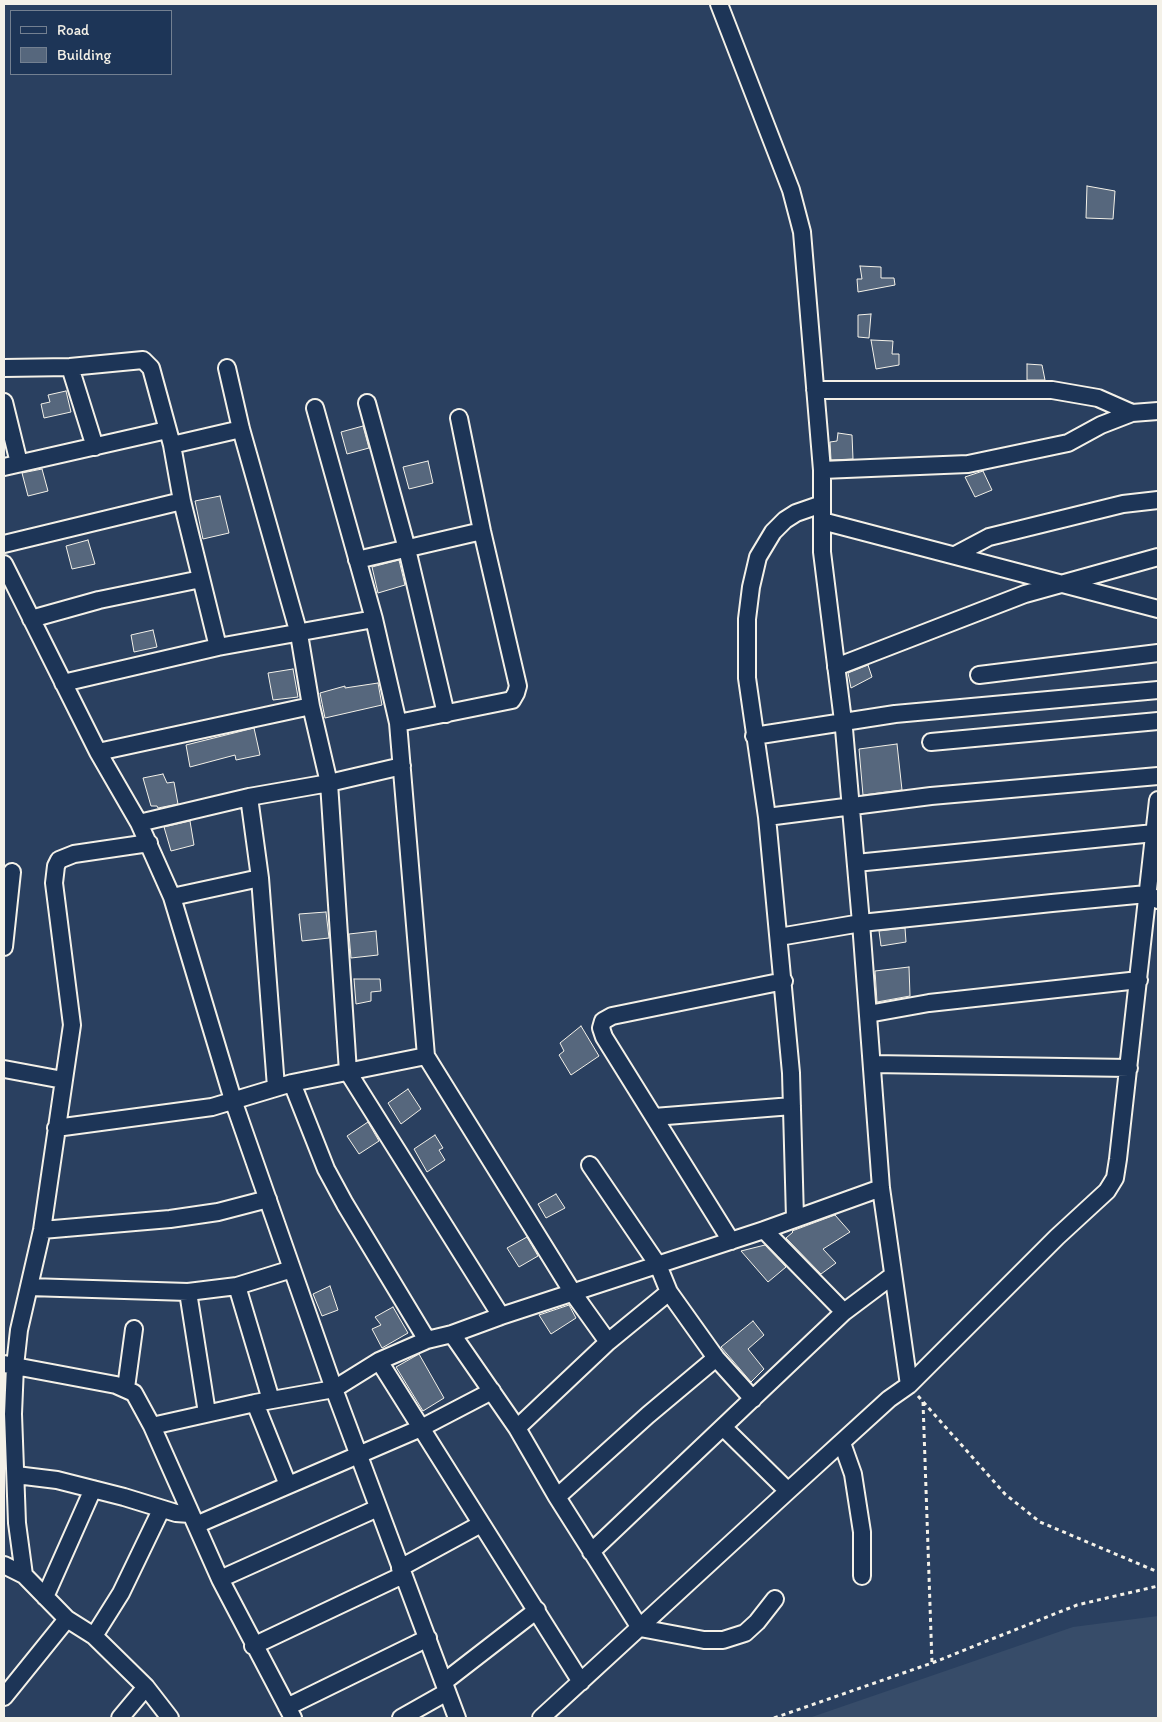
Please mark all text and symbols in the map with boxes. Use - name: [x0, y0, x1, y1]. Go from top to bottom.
- legend: [10, 10, 172, 75]
- text: Road: [57, 21, 89, 39]
- text: Building: [57, 46, 111, 64]

